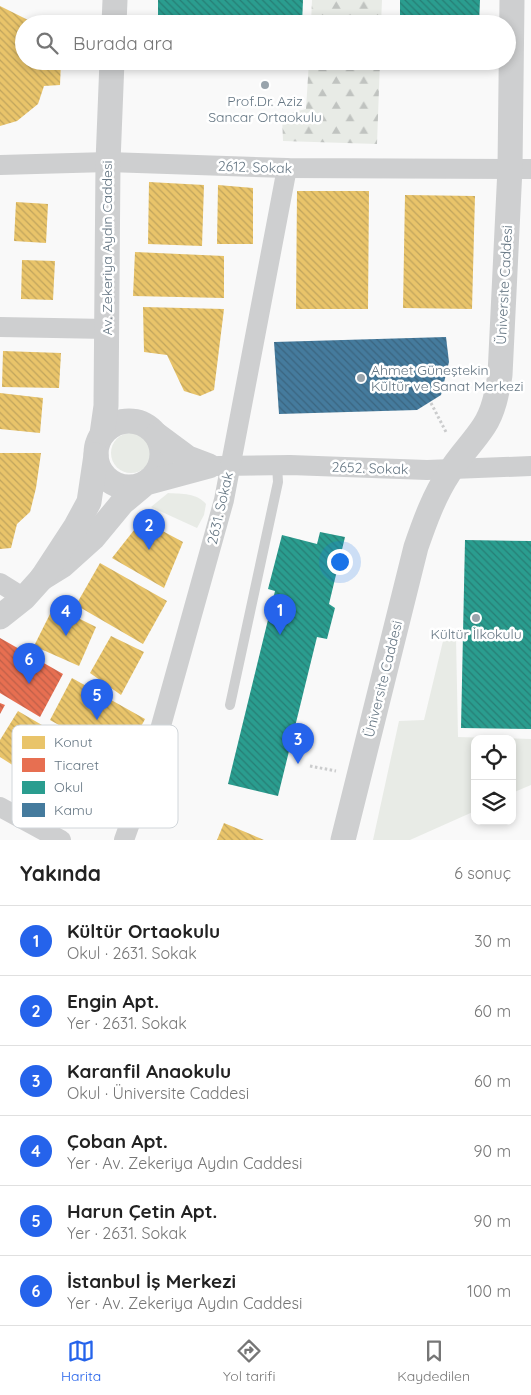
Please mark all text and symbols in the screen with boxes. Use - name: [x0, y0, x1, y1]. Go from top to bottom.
- search box: [15, 15, 516, 70]
- icon: search: [33, 29, 61, 57]
- text: Burada ara: [73, 31, 173, 55]
- marker: Prof.Dr. Aziz Sancar Ortaokulu: [259, 79, 271, 91]
- place label: Prof.Dr. Aziz Sancar Ortaokulu: [208, 92, 322, 126]
- street label: 2612. Sokak: [218, 157, 292, 177]
- street label: Av. Zekeriya Aydın Caddesi: [98, 160, 116, 336]
- street label: Üniversite Caddesi: [492, 225, 516, 345]
- place label: Ahmet Güneştekin Kültür ve Sanat Merkezi: [371, 361, 524, 395]
- marker: Ahmet Güneştekin Kültür ve Sanat Merkezi: [355, 372, 367, 384]
- street label: 2652. Sokak: [331, 458, 409, 478]
- street label: 2631. Sokak: [203, 470, 237, 546]
- pin: 2: [133, 509, 165, 550]
- your location: [327, 549, 353, 575]
- pin: 1: [264, 594, 296, 635]
- pin: 4: [50, 595, 82, 636]
- marker: Kültür İlkokulu: [470, 612, 482, 624]
- street label: Üniversite Caddesi: [360, 619, 406, 739]
- place label: Kültür İlkokulu: [430, 625, 522, 643]
- pin: 6: [13, 643, 45, 684]
- pin: 5: [81, 679, 113, 720]
- pin: 3: [282, 723, 314, 764]
- legend: [12, 725, 178, 828]
- text: Konut: [54, 733, 93, 751]
- map controls: [471, 735, 516, 825]
- button: locate: [471, 735, 516, 780]
- text: Ticaret: [54, 756, 99, 774]
- text: Okul: [54, 778, 83, 796]
- button: layers: [471, 780, 516, 825]
- text: Kamu: [54, 801, 93, 819]
- text: Yakında: [20, 860, 101, 886]
- text: 6 sonuç: [454, 863, 511, 883]
- text: Kültür Ortaokulu: [67, 919, 220, 943]
- text: 1: [33, 931, 39, 951]
- text: 30 m: [474, 931, 511, 951]
- text: Okul · 2631. Sokak: [67, 943, 197, 963]
- text: Engin Apt.: [67, 989, 159, 1013]
- text: 2: [31, 1001, 41, 1021]
- text: 60 m: [474, 1001, 511, 1021]
- text: Yer · 2631. Sokak: [67, 1013, 187, 1033]
- text: Karanfil Anaokulu: [67, 1059, 231, 1083]
- text: 3: [32, 1071, 40, 1091]
- text: 60 m: [474, 1071, 511, 1091]
- text: Okul · Üniversite Caddesi: [67, 1083, 249, 1103]
- text: Çoban Apt.: [67, 1129, 168, 1153]
- text: 4: [31, 1141, 41, 1161]
- text: 90 m: [474, 1141, 511, 1161]
- text: Yer · Av. Zekeriya Aydın Caddesi: [67, 1153, 302, 1173]
- text: Harun Çetin Apt.: [67, 1199, 217, 1223]
- text: 5: [31, 1211, 41, 1231]
- text: 90 m: [474, 1211, 511, 1231]
- text: Yer · 2631. Sokak: [67, 1223, 187, 1243]
- text: İstanbul İş Merkezi: [67, 1269, 236, 1293]
- text: 6: [32, 1281, 40, 1301]
- text: 100 m: [467, 1281, 511, 1301]
- text: Yer · Av. Zekeriya Aydın Caddesi: [67, 1293, 302, 1313]
- tab: Harita: [61, 1337, 101, 1385]
- tab: Yol tarifi: [223, 1337, 275, 1385]
- tab: Kaydedilen: [397, 1337, 470, 1385]

